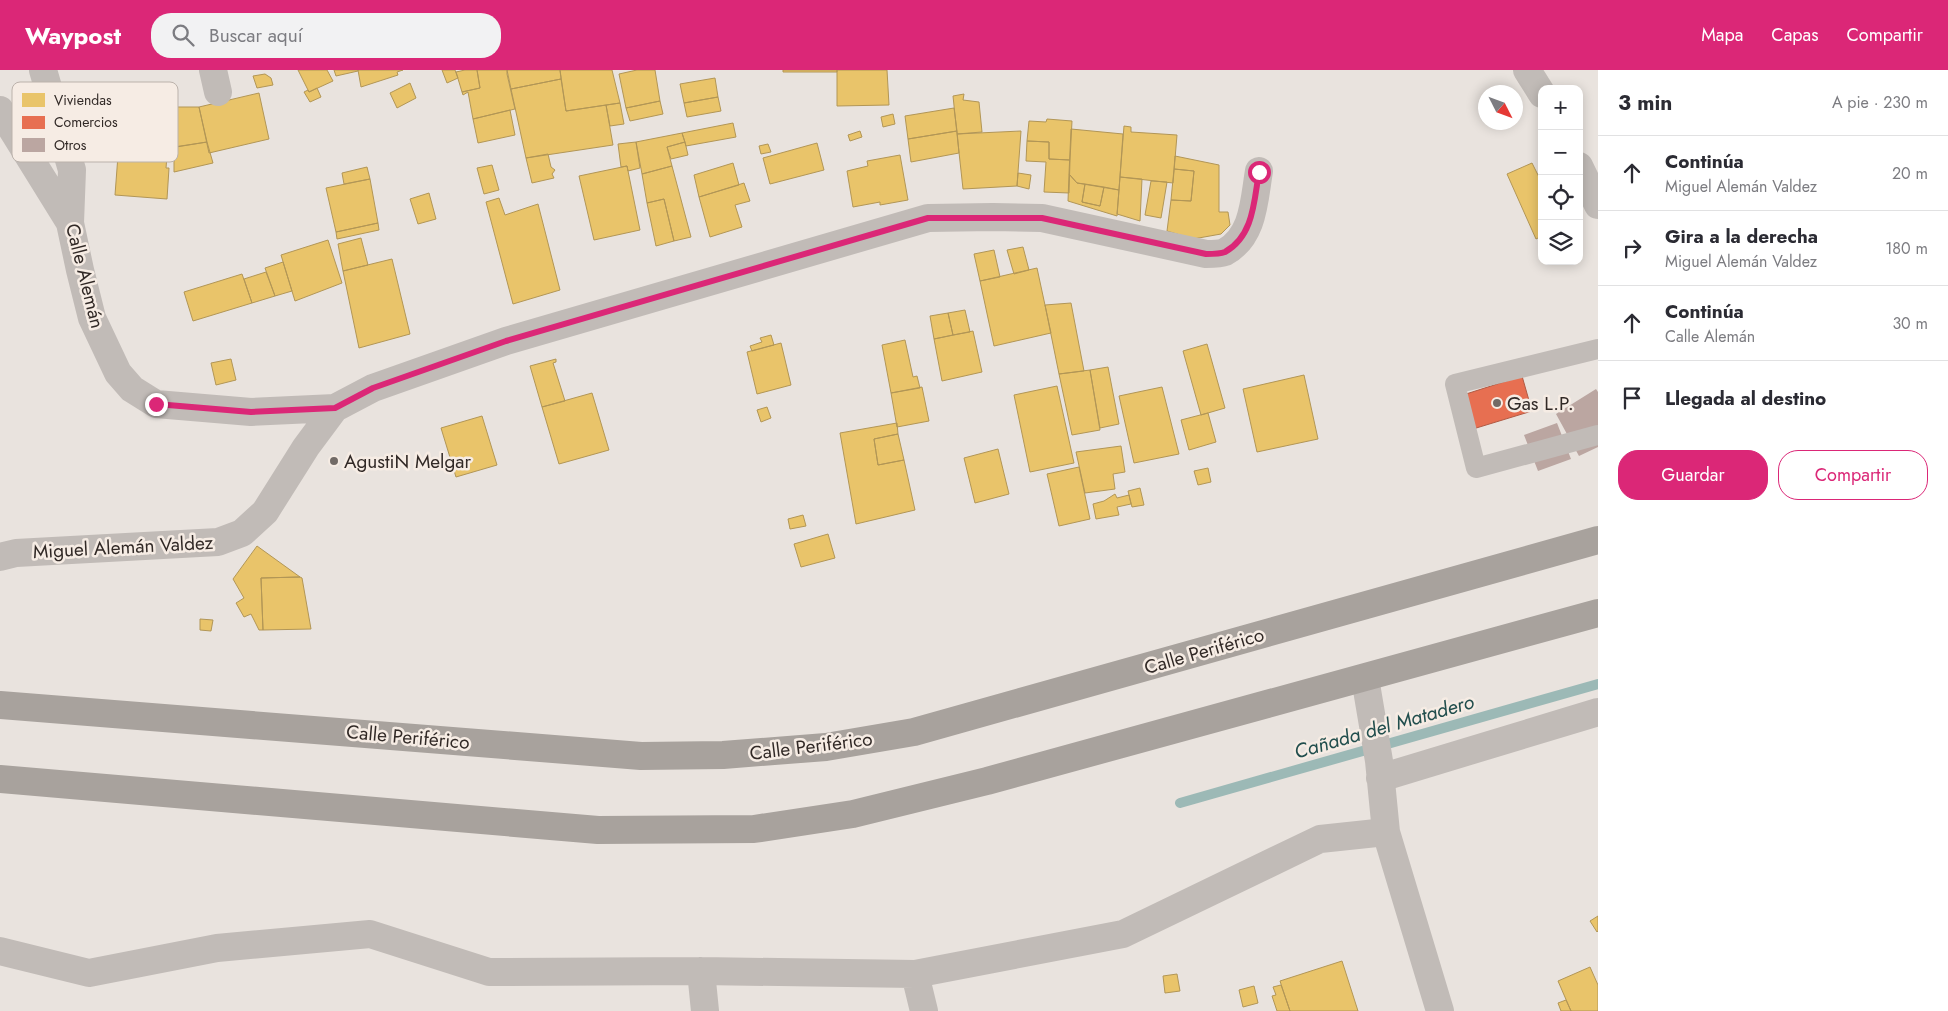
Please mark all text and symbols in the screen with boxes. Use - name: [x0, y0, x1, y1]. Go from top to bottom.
- search box: [151, 13, 501, 58]
- text: Waypost: [25, 18, 121, 53]
- icon: search: [169, 21, 197, 49]
- text: Buscar aquí: [209, 22, 303, 49]
- text: Mapa: [1701, 22, 1743, 48]
- text: Capas: [1771, 22, 1819, 48]
- text: Compartir: [1847, 22, 1923, 48]
- legend: [12, 82, 178, 162]
- north arrow: [1478, 85, 1523, 130]
- map controls: [1538, 85, 1583, 265]
- button: +: [1538, 85, 1583, 130]
- text: 3 min: [1618, 88, 1672, 118]
- text: Viviendas: [54, 90, 112, 110]
- text: A pie · 230 m: [1832, 91, 1928, 114]
- text: Comercios: [54, 112, 118, 132]
- button: −: [1538, 130, 1583, 175]
- text: Otros: [54, 135, 87, 155]
- text: Continúa: [1665, 148, 1744, 175]
- icon: ahead: [1618, 159, 1646, 187]
- route start: [1248, 161, 1271, 184]
- text: 20 m: [1892, 162, 1928, 185]
- button: locate: [1538, 175, 1583, 220]
- text: Miguel Alemán Valdez: [1665, 175, 1817, 198]
- button: layers: [1538, 220, 1583, 265]
- street label: Calle Alemán: [59, 221, 111, 331]
- text: Gira a la derecha: [1665, 223, 1818, 250]
- icon: right: [1618, 234, 1646, 262]
- text: 180 m: [1885, 237, 1928, 260]
- text: Miguel Alemán Valdez: [1665, 250, 1817, 273]
- text: Continúa: [1665, 298, 1744, 325]
- icon: ahead: [1618, 309, 1646, 337]
- text: 30 m: [1892, 312, 1928, 335]
- text: Calle Alemán: [1665, 325, 1755, 348]
- icon: arrive: [1618, 384, 1646, 412]
- text: Llegada al destino: [1665, 385, 1826, 412]
- place label: Gas L.P.: [1507, 390, 1574, 417]
- route end: [145, 393, 168, 416]
- marker: Gas L.P.: [1491, 397, 1503, 409]
- place label: AgustiN Melgar: [344, 448, 471, 475]
- button: Guardar: [1618, 450, 1768, 500]
- button: Compartir: [1778, 450, 1928, 500]
- marker: AgustiN Melgar: [328, 455, 340, 467]
- street label: Miguel Alemán Valdez: [32, 529, 214, 565]
- street label: Calle Periférico: [1141, 621, 1267, 681]
- water label: Cañada del Matadero: [1291, 687, 1478, 767]
- street label: Calle Periférico: [345, 718, 471, 756]
- street label: Calle Periférico: [748, 725, 874, 767]

